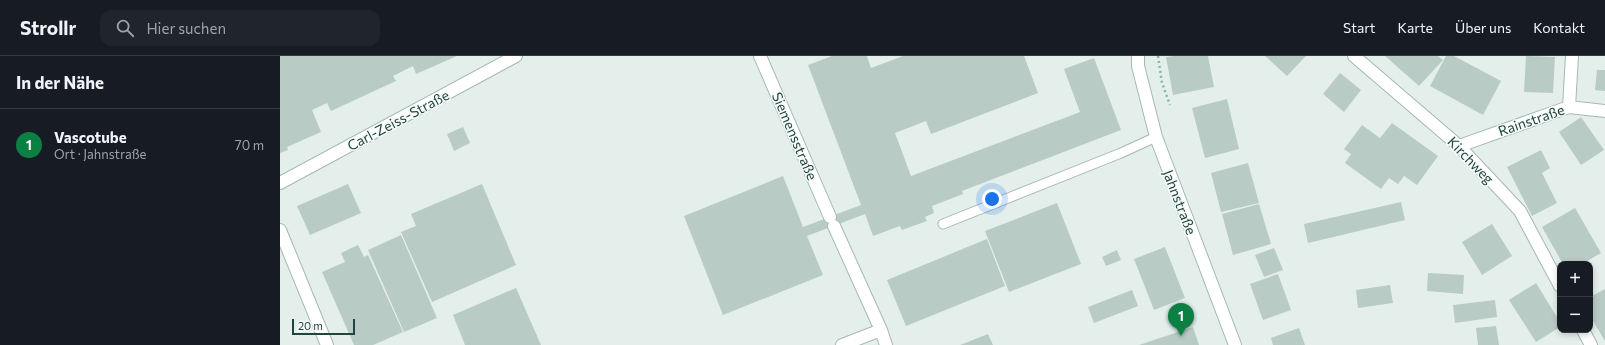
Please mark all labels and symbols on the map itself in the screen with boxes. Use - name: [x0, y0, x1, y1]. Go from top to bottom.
- street label: Carl-Zeiss-Straße: [344, 86, 452, 154]
- street label: Siemensstraße: [769, 89, 821, 183]
- street label: Rainstraße: [1496, 101, 1566, 139]
- street label: Kirchweg: [1444, 133, 1498, 187]
- street label: Jahnstraße: [1160, 167, 1200, 237]
- your location: [982, 189, 1002, 209]
- pin: 1: [1168, 303, 1194, 336]
- scale bar: [292, 317, 355, 336]

